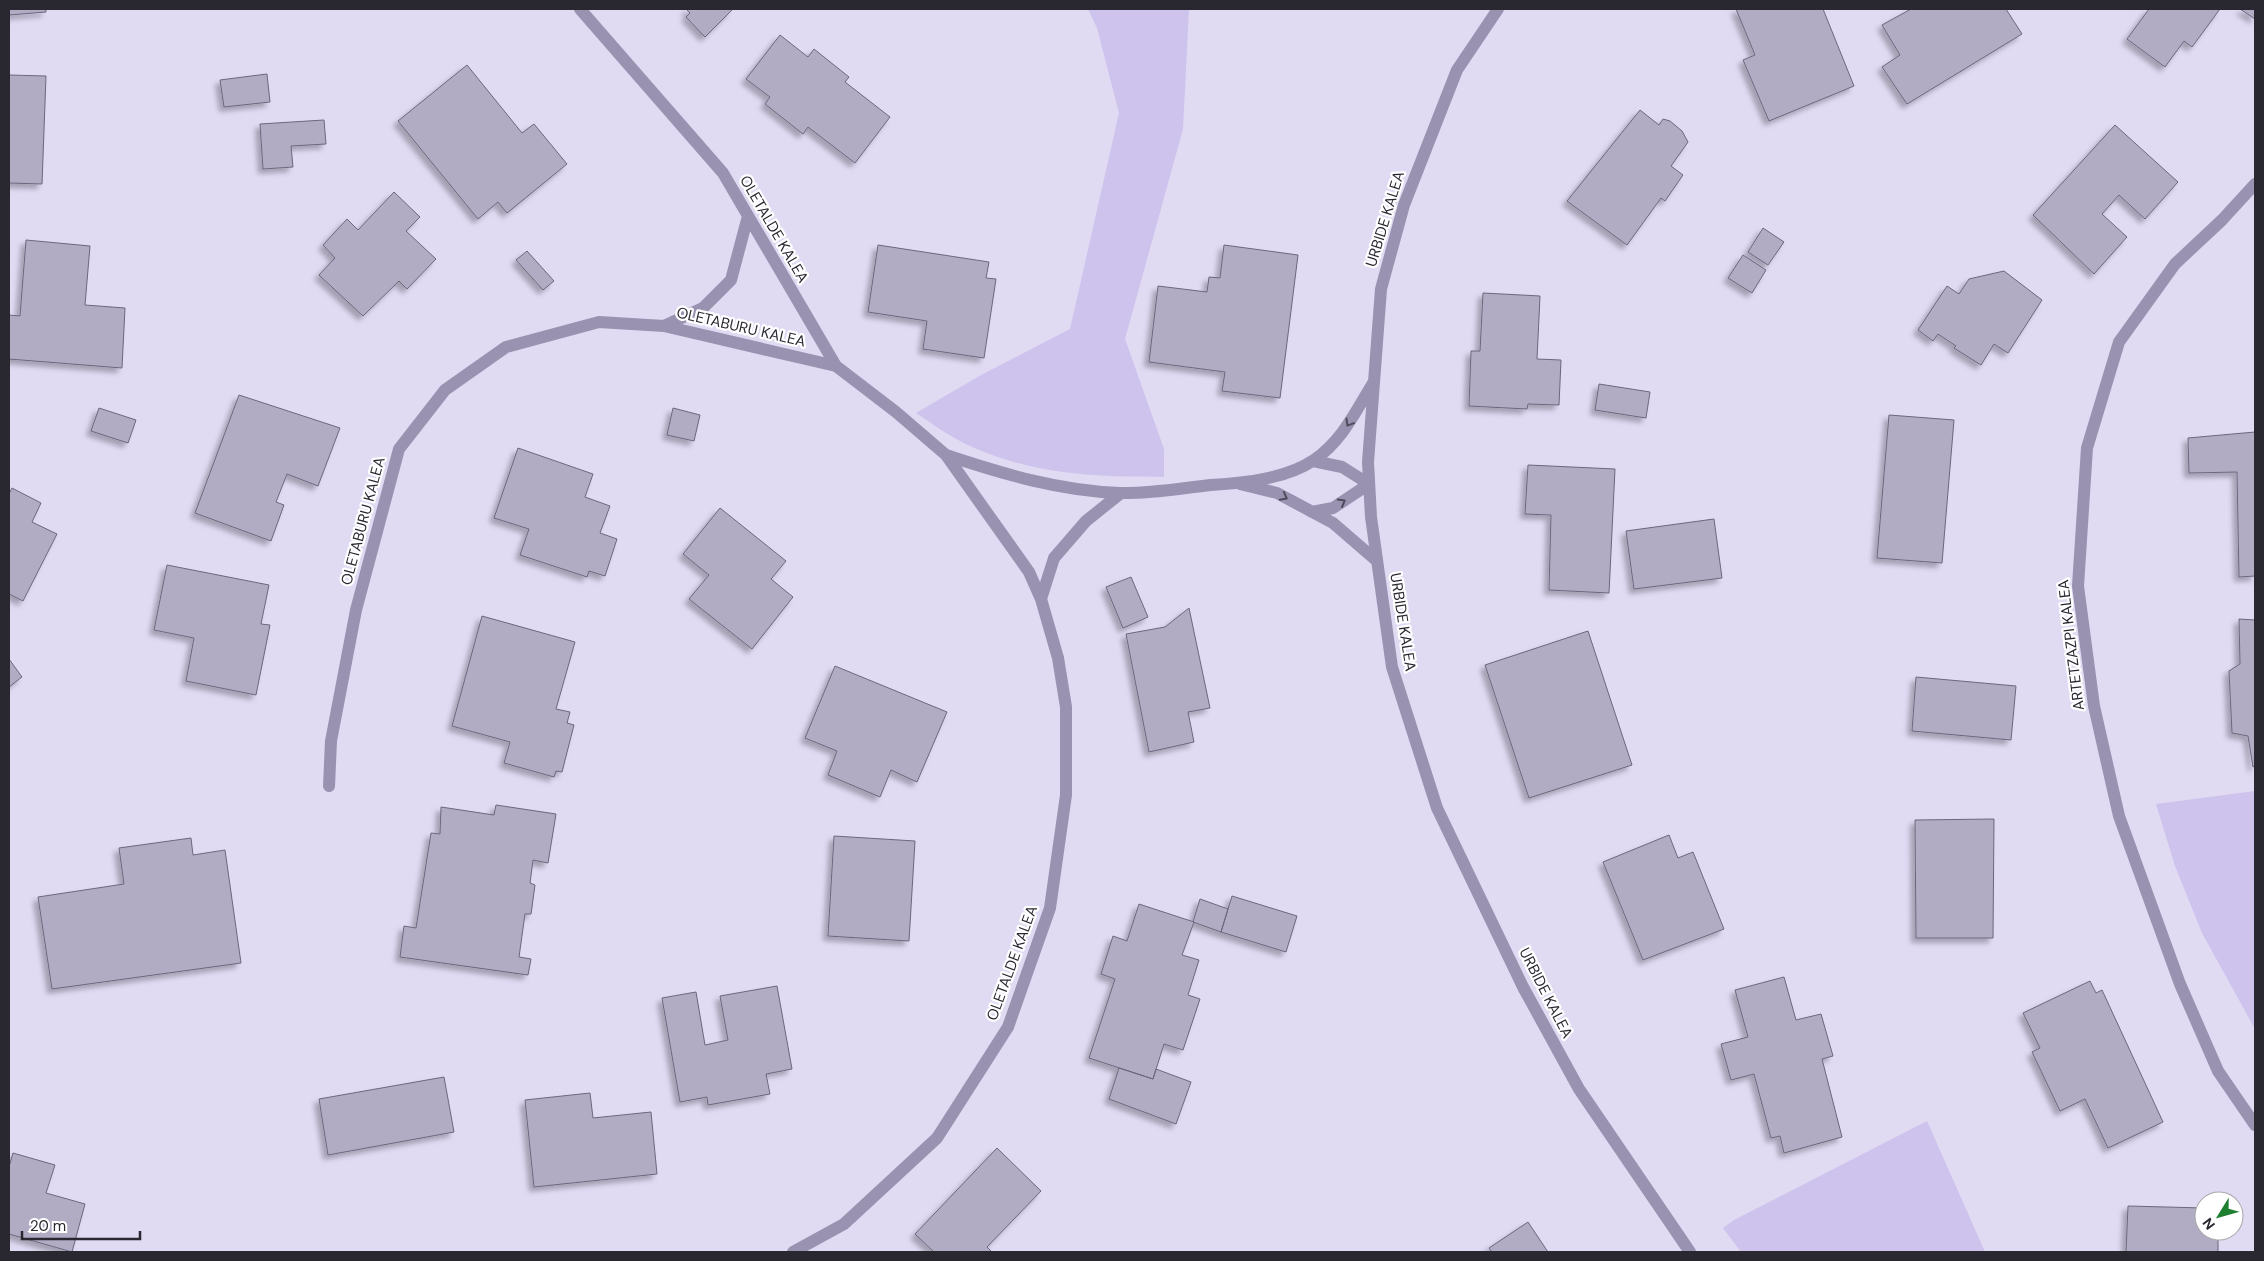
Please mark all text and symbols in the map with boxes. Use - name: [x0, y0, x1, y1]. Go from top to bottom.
- street label: URBIDE KALEA: [1361, 169, 1409, 269]
- street label: OLETALDE KALEA: [735, 172, 813, 286]
- street label: OLETABURU KALEA: [675, 302, 808, 352]
- one-way arrow: [1345, 417, 1355, 426]
- street label: OLETABURU KALEA: [336, 455, 390, 587]
- one-way arrow: [1279, 491, 1288, 501]
- one-way arrow: [1337, 498, 1346, 508]
- street label: URBIDE KALEA: [1385, 571, 1421, 673]
- street label: ARTETZAZPI KALEA: [2053, 578, 2089, 712]
- street label: OLETALDE KALEA: [982, 903, 1042, 1023]
- street label: URBIDE KALEA: [1515, 944, 1577, 1042]
- north arrow: [2194, 1191, 2244, 1241]
- scale bar: [22, 1208, 140, 1240]
- text: N: [2198, 1214, 2219, 1233]
- text: 20 m: [30, 1216, 66, 1236]

